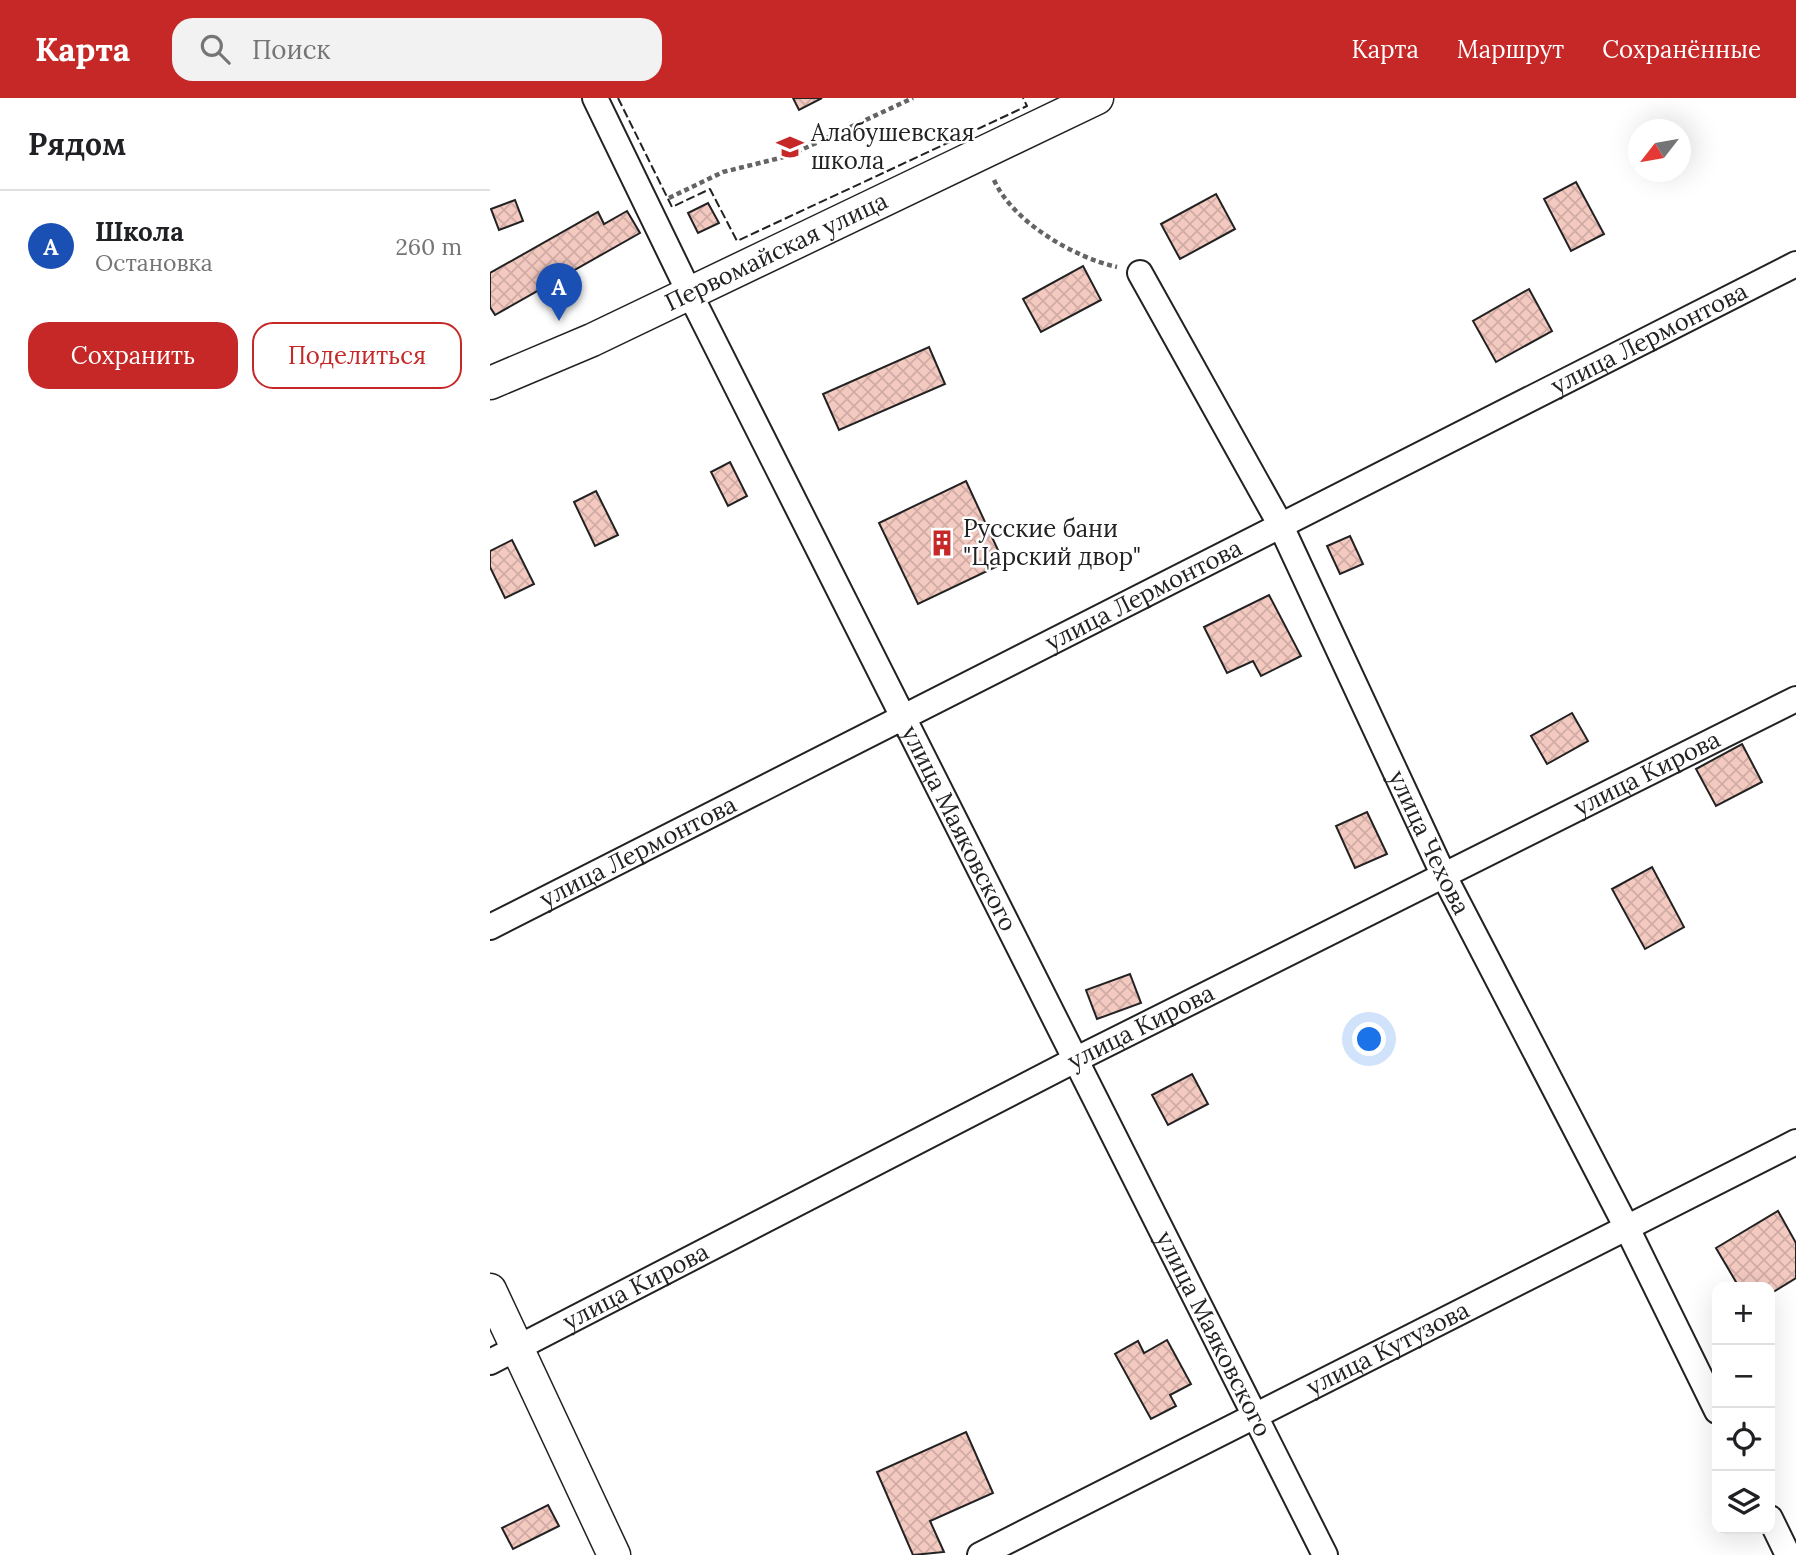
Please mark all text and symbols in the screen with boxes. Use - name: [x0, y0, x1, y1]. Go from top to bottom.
- search box: [172, 18, 662, 81]
- text: Карта: [35, 28, 130, 70]
- icon: search: [196, 30, 234, 68]
- text: Поиск: [252, 33, 331, 66]
- text: Карта: [1351, 34, 1419, 65]
- text: Маршрут: [1457, 34, 1564, 65]
- text: Сохранённые: [1602, 34, 1761, 65]
- place label: Алабушевская школа: [810, 117, 975, 176]
- north arrow: [1628, 119, 1691, 182]
- text: Рядом: [28, 125, 126, 163]
- school or university icon: Алабушевская школа: [775, 132, 805, 162]
- street label: Первомайская улица: [660, 185, 892, 318]
- text: Школа: [95, 215, 184, 248]
- text: A: [43, 232, 59, 261]
- text: 260 m: [395, 232, 462, 261]
- text: Остановка: [95, 248, 213, 277]
- pin: A: [536, 263, 582, 321]
- street label: улица Лермонтова: [1545, 275, 1753, 401]
- button: Сохранить: [28, 322, 238, 389]
- button: Поделиться: [252, 322, 462, 389]
- place label: Русские бани "Царский двор": [963, 513, 1141, 572]
- building icon: Русские бани "Царский двор": [927, 528, 957, 558]
- street label: улица Лермонтова: [1040, 532, 1247, 658]
- street label: улица Маяковского: [895, 720, 1024, 936]
- street label: улица Кирова: [1568, 723, 1725, 823]
- street label: улица Чехова: [1382, 765, 1477, 920]
- street label: улица Лермонтова: [534, 789, 741, 914]
- street label: улица Кирова: [1062, 977, 1219, 1076]
- your location: [1352, 1022, 1386, 1056]
- street label: улица Маяковского: [1149, 1226, 1279, 1442]
- street label: улица Кирова: [557, 1236, 714, 1337]
- map controls: [1712, 1282, 1775, 1534]
- button: +: [1712, 1282, 1775, 1345]
- street label: улица Кутузова: [1301, 1294, 1474, 1402]
- button: −: [1712, 1345, 1775, 1408]
- button: locate: [1712, 1408, 1775, 1471]
- button: layers: [1712, 1471, 1775, 1534]

